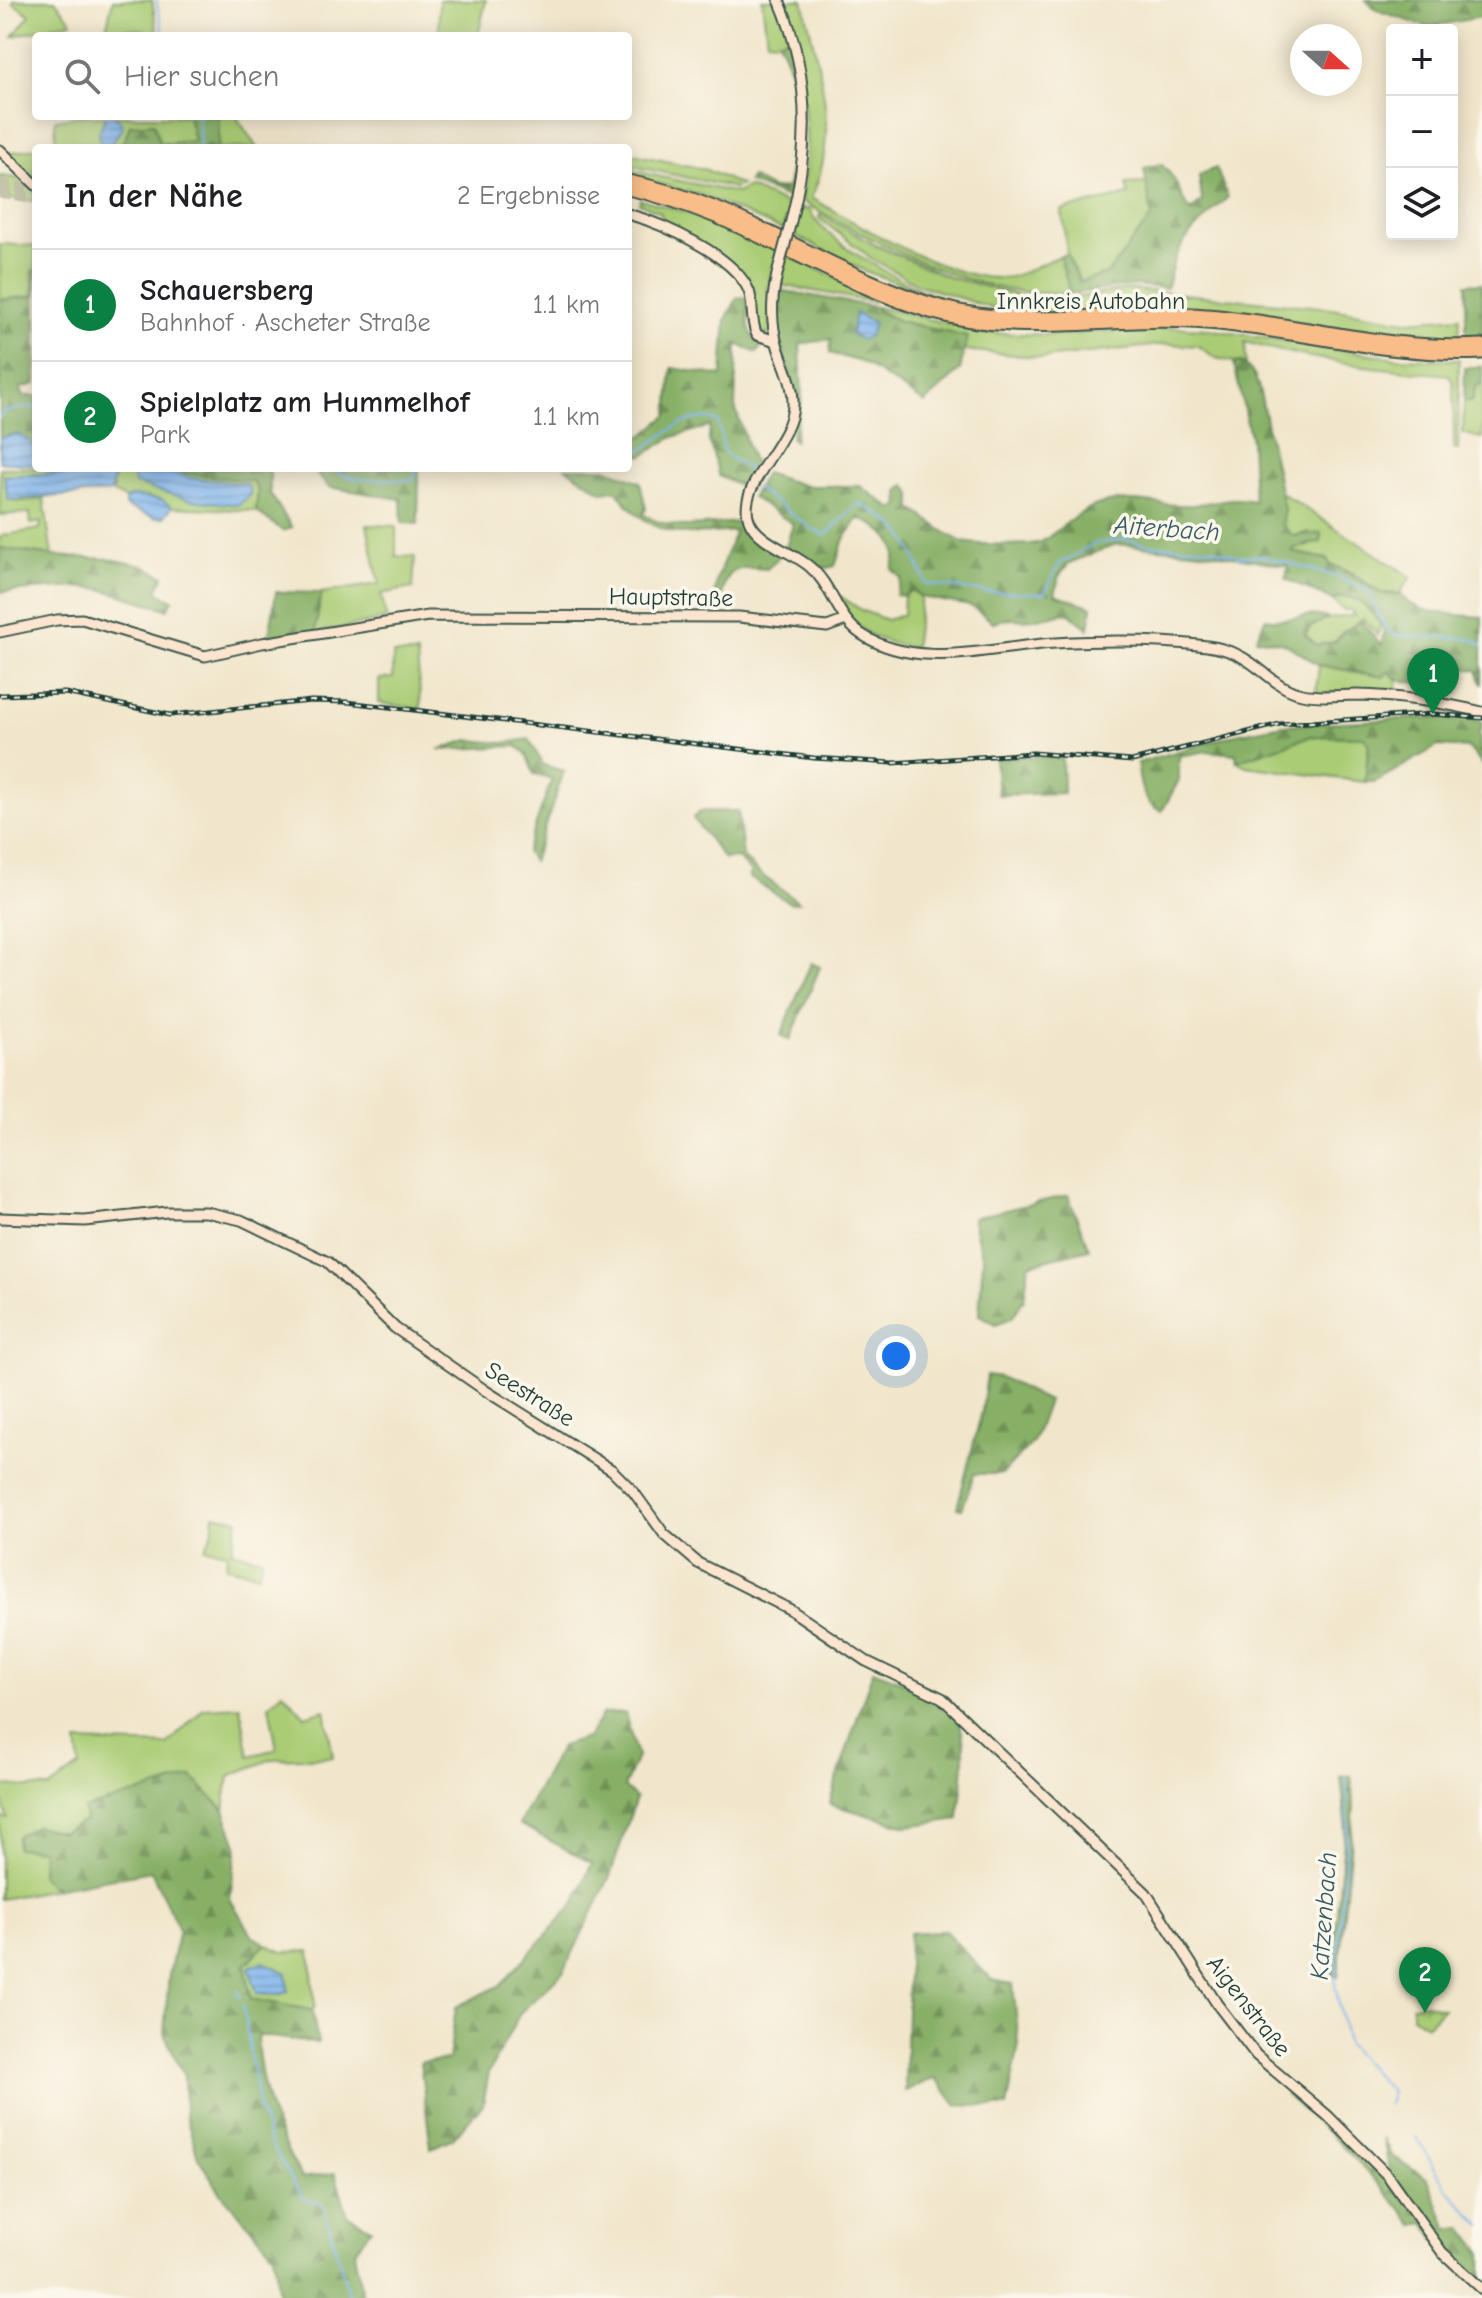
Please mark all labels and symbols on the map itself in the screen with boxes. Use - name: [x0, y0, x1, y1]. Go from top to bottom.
- north arrow: [1290, 24, 1362, 96]
- street label: Innkreis Autobahn: [997, 287, 1185, 315]
- water label: Aiterbach: [1112, 510, 1221, 548]
- street label: Hauptstraße: [609, 582, 733, 612]
- pin: 1: [1407, 648, 1459, 714]
- your location: [876, 1336, 916, 1376]
- street label: Seestraße: [480, 1356, 580, 1432]
- water label: Katzenbach: [1305, 1851, 1343, 1981]
- pin: 2: [1399, 1947, 1451, 2013]
- street label: Aigenstraße: [1201, 1950, 1297, 2062]

